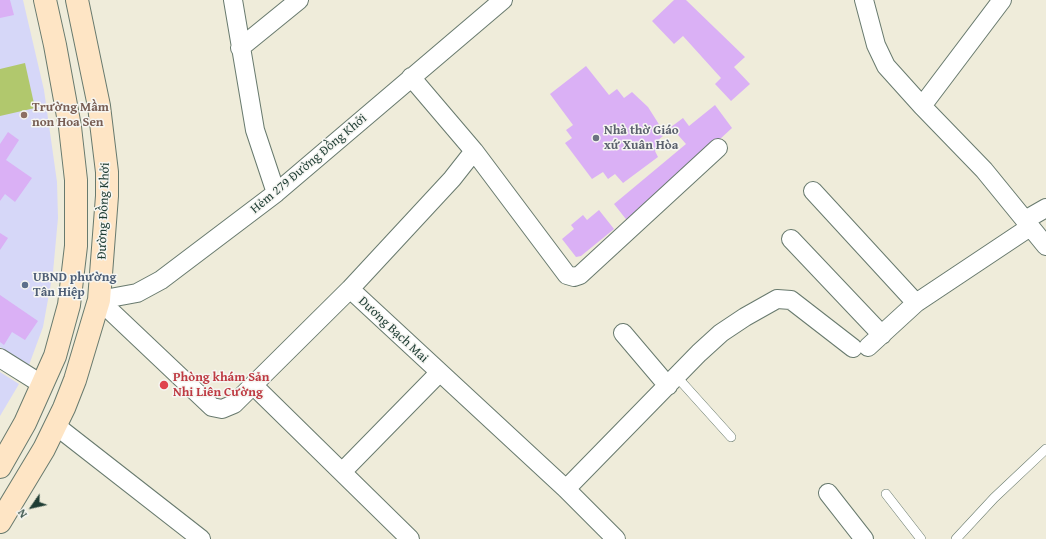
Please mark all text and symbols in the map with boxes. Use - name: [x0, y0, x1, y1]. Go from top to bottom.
- place label: Trường Mầm non Hoa Sen: [32, 100, 109, 131]
- marker: Trường Mầm non Hoa Sen: [19, 110, 29, 120]
- street label: Hẻm 279 Đường Đồng Khởi: [248, 111, 370, 217]
- place label: Nhà thờ Giáo xứ Xuân Hòa: [604, 123, 679, 154]
- marker: Nhà thờ Giáo xứ Xuân Hòa: [591, 133, 601, 143]
- street label: Đường Đồng Khởi: [95, 162, 113, 260]
- place label: UBND phường Tân Hiệp: [33, 270, 116, 301]
- marker: UBND phường Tân Hiệp: [20, 280, 30, 290]
- street label: Dương Bạch Mai: [355, 294, 431, 366]
- place label: Phòng khám Sản Nhi Liên Cường: [173, 370, 269, 401]
- marker: Phòng khám Sản Nhi Liên Cường: [158, 379, 170, 391]
- north arrow: [12, 487, 52, 527]
- text: N: [13, 506, 31, 521]

